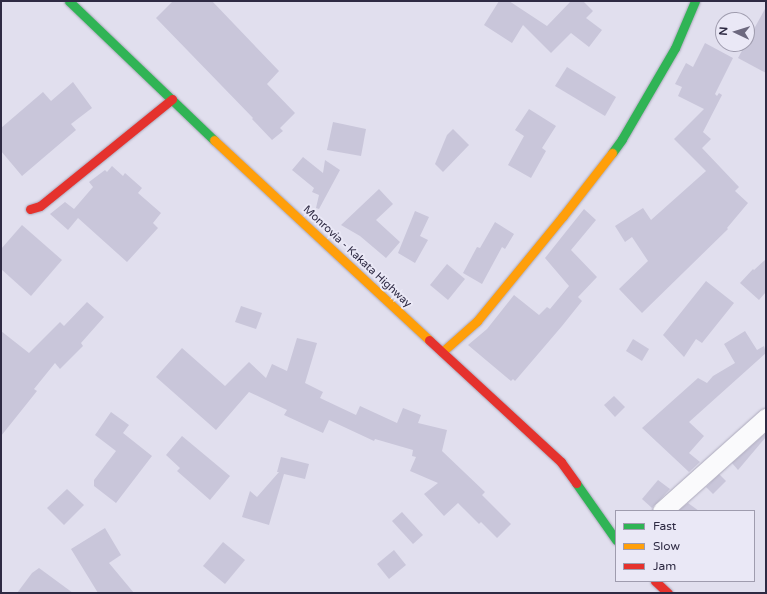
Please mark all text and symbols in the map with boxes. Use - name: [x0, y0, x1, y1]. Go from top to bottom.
- north arrow: [715, 12, 755, 52]
- text: N: [717, 26, 730, 36]
- street label: Monrovia - Kakata Highway: [300, 203, 414, 311]
- legend: [615, 510, 755, 582]
- text: Fast: [653, 519, 676, 533]
- text: Slow: [653, 539, 680, 553]
- text: Jam: [653, 559, 676, 573]

